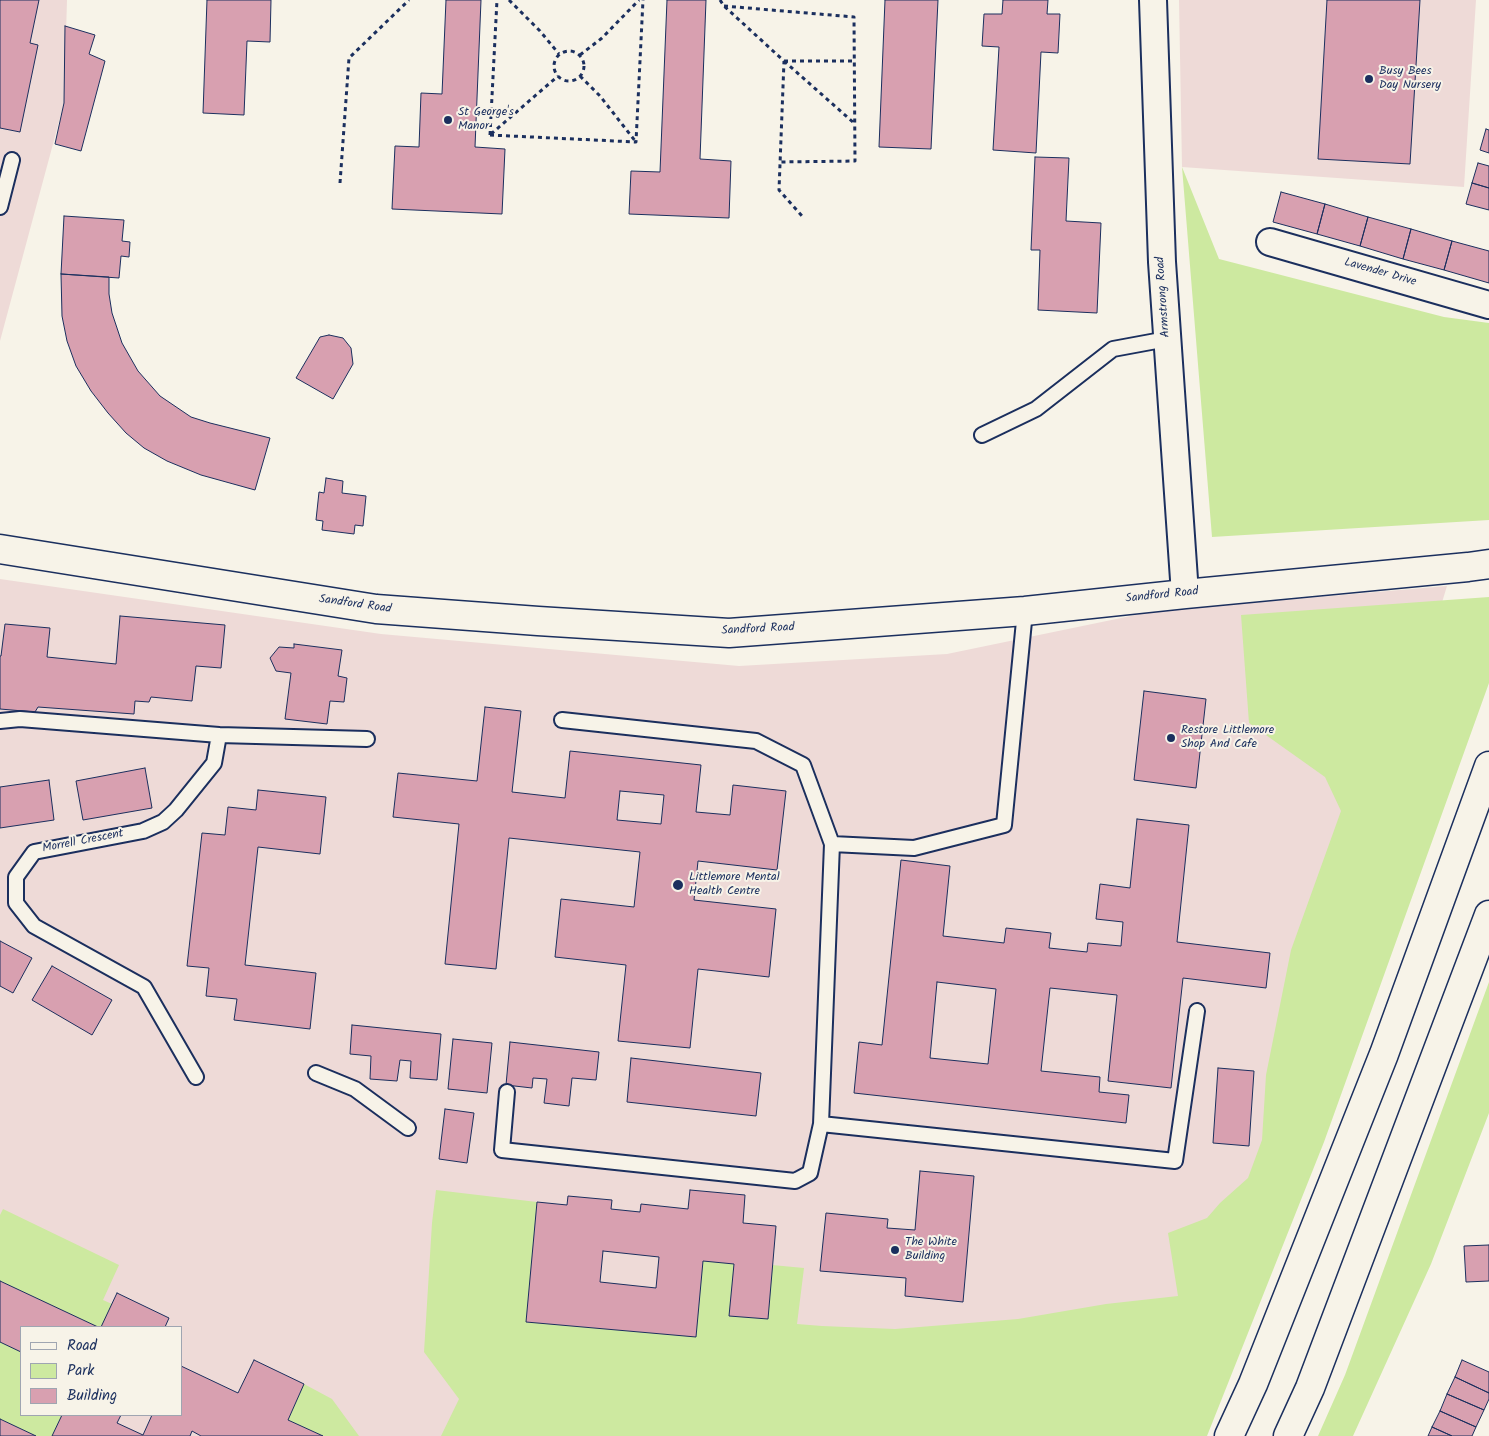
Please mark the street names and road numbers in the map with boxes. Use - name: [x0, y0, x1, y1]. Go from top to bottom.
- street label: Armstrong Road: [1154, 256, 1174, 338]
- street label: Lavender Drive: [1342, 256, 1418, 290]
- street label: Sandford Road: [1125, 585, 1199, 607]
- street label: Sandford Road: [318, 593, 392, 617]
- street label: Sandford Road: [721, 621, 795, 639]
- street label: Morrell Crescent: [41, 827, 125, 857]

